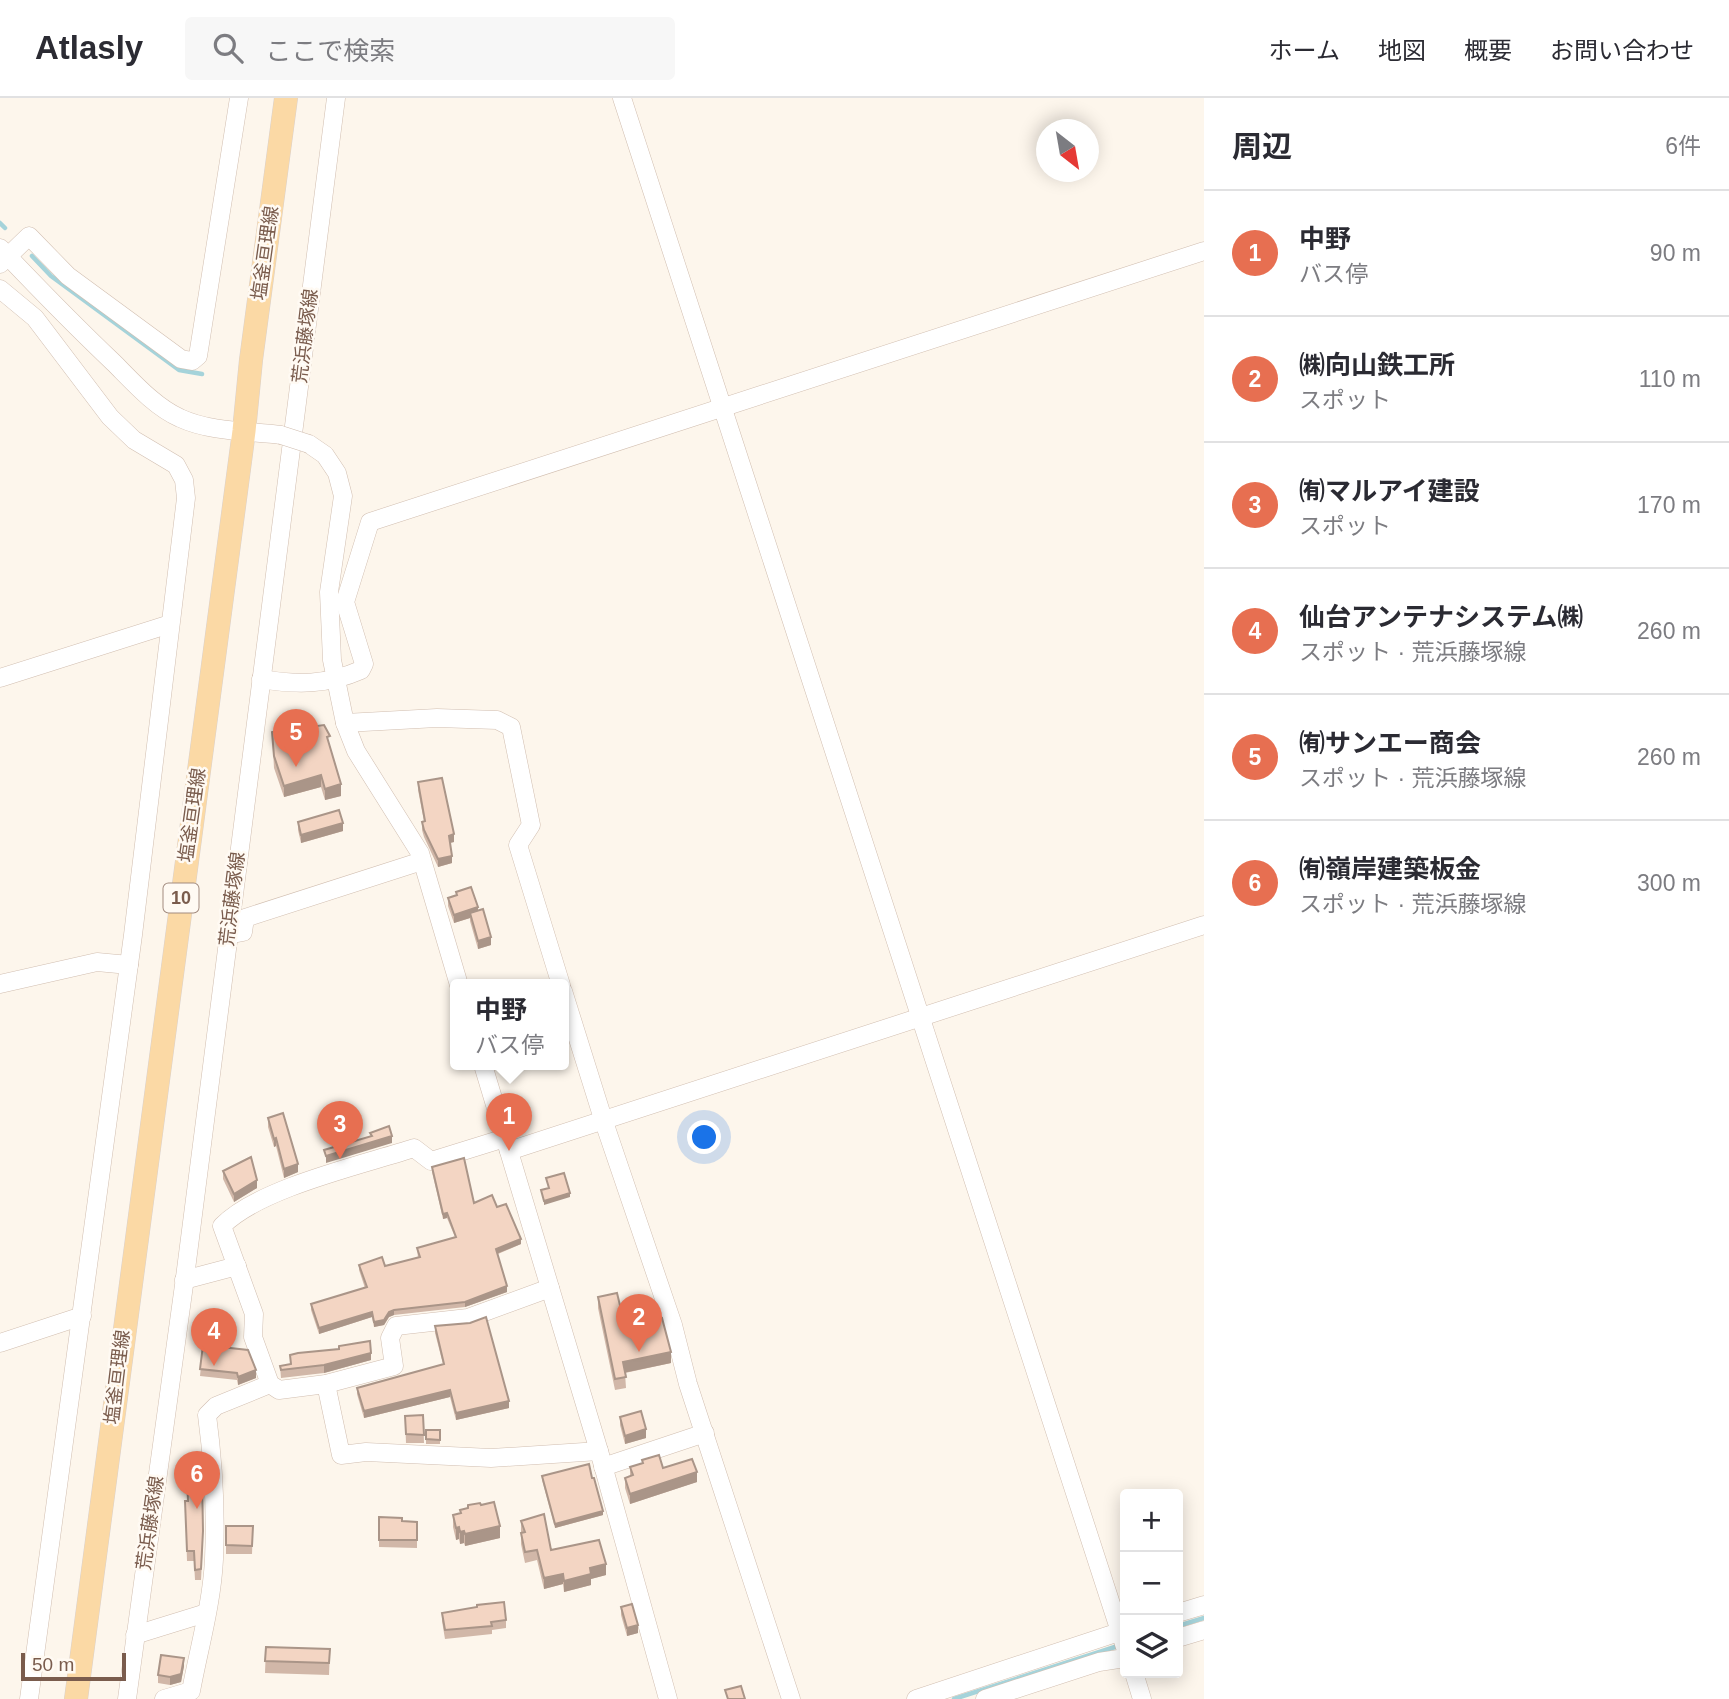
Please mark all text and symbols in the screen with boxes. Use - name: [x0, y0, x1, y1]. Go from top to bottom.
- search box: [185, 17, 675, 80]
- text: Atlasly: [35, 29, 143, 66]
- icon: search: [209, 29, 247, 67]
- text: ここで検索: [265, 36, 395, 66]
- text: ホーム: [1269, 37, 1340, 64]
- text: 地図: [1378, 37, 1426, 64]
- text: 概要: [1464, 37, 1512, 64]
- text: お問い合わせ: [1550, 37, 1694, 64]
- north arrow: [1036, 119, 1099, 182]
- text: 周辺: [1232, 130, 1292, 163]
- text: 6件: [1665, 133, 1701, 159]
- street label: 塩釜亘理線: [248, 204, 282, 302]
- text: 中野: [1299, 224, 1351, 254]
- text: 1: [1249, 240, 1261, 266]
- text: 90 m: [1650, 240, 1701, 266]
- text: バス停: [1299, 261, 1368, 287]
- street label: 荒浜藤塚線: [289, 288, 321, 384]
- text: ㈱向山鉄工所: [1299, 350, 1455, 380]
- text: 2: [1249, 366, 1261, 392]
- text: 110 m: [1639, 366, 1701, 392]
- text: スポット: [1299, 387, 1391, 413]
- text: ㈲マルアイ建設: [1299, 476, 1480, 506]
- text: 3: [1249, 492, 1261, 518]
- text: 170 m: [1637, 492, 1701, 518]
- text: スポット: [1299, 513, 1391, 539]
- text: 仙台アンテナシステム㈱: [1299, 602, 1583, 632]
- text: 4: [1249, 618, 1261, 644]
- text: 260 m: [1637, 618, 1701, 644]
- text: スポット · 荒浜藤塚線: [1299, 639, 1526, 665]
- pin: 5: [273, 709, 319, 767]
- text: ㈲サンエー商会: [1299, 728, 1481, 758]
- text: 5: [1249, 744, 1261, 770]
- text: 260 m: [1637, 744, 1701, 770]
- text: スポット · 荒浜藤塚線: [1299, 765, 1526, 791]
- street label: 塩釜亘理線: [175, 766, 209, 864]
- street label: 荒浜藤塚線: [216, 851, 248, 947]
- text: ㈲嶺岸建築板金: [1299, 854, 1481, 884]
- text: 6: [1249, 870, 1261, 896]
- text: 300 m: [1637, 870, 1701, 896]
- road number: 10: [164, 884, 198, 912]
- text: スポット · 荒浜藤塚線: [1299, 891, 1526, 917]
- popup: [450, 979, 569, 1070]
- text: 中野: [475, 995, 527, 1025]
- text: バス停: [475, 1032, 544, 1058]
- pin: 1: [486, 1093, 532, 1151]
- pin: 3: [317, 1101, 363, 1159]
- your location: [687, 1120, 721, 1154]
- pin: 2: [616, 1294, 662, 1352]
- pin: 4: [191, 1308, 237, 1366]
- street label: 塩釜亘理線: [101, 1329, 133, 1425]
- pin: 6: [174, 1451, 220, 1509]
- street label: 荒浜藤塚線: [133, 1474, 167, 1572]
- map controls: [1120, 1489, 1183, 1678]
- button: +: [1120, 1489, 1183, 1552]
- button: −: [1120, 1552, 1183, 1615]
- button: layers: [1120, 1615, 1183, 1678]
- scale bar: [21, 1650, 126, 1682]
- text: 50 m: [32, 1654, 74, 1675]

